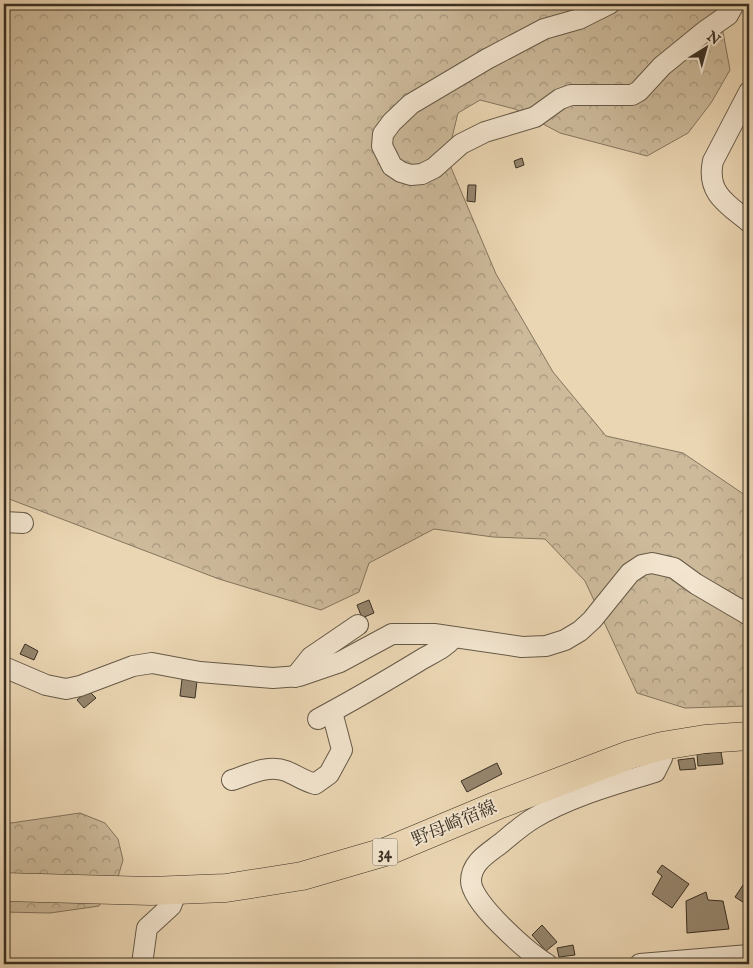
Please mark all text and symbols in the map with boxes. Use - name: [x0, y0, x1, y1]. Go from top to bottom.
- north arrow: [680, 22, 730, 72]
- text: N: [702, 27, 723, 49]
- street label: 野母崎宿線: [409, 796, 501, 853]
- road number: 34: [372, 839, 398, 866]

